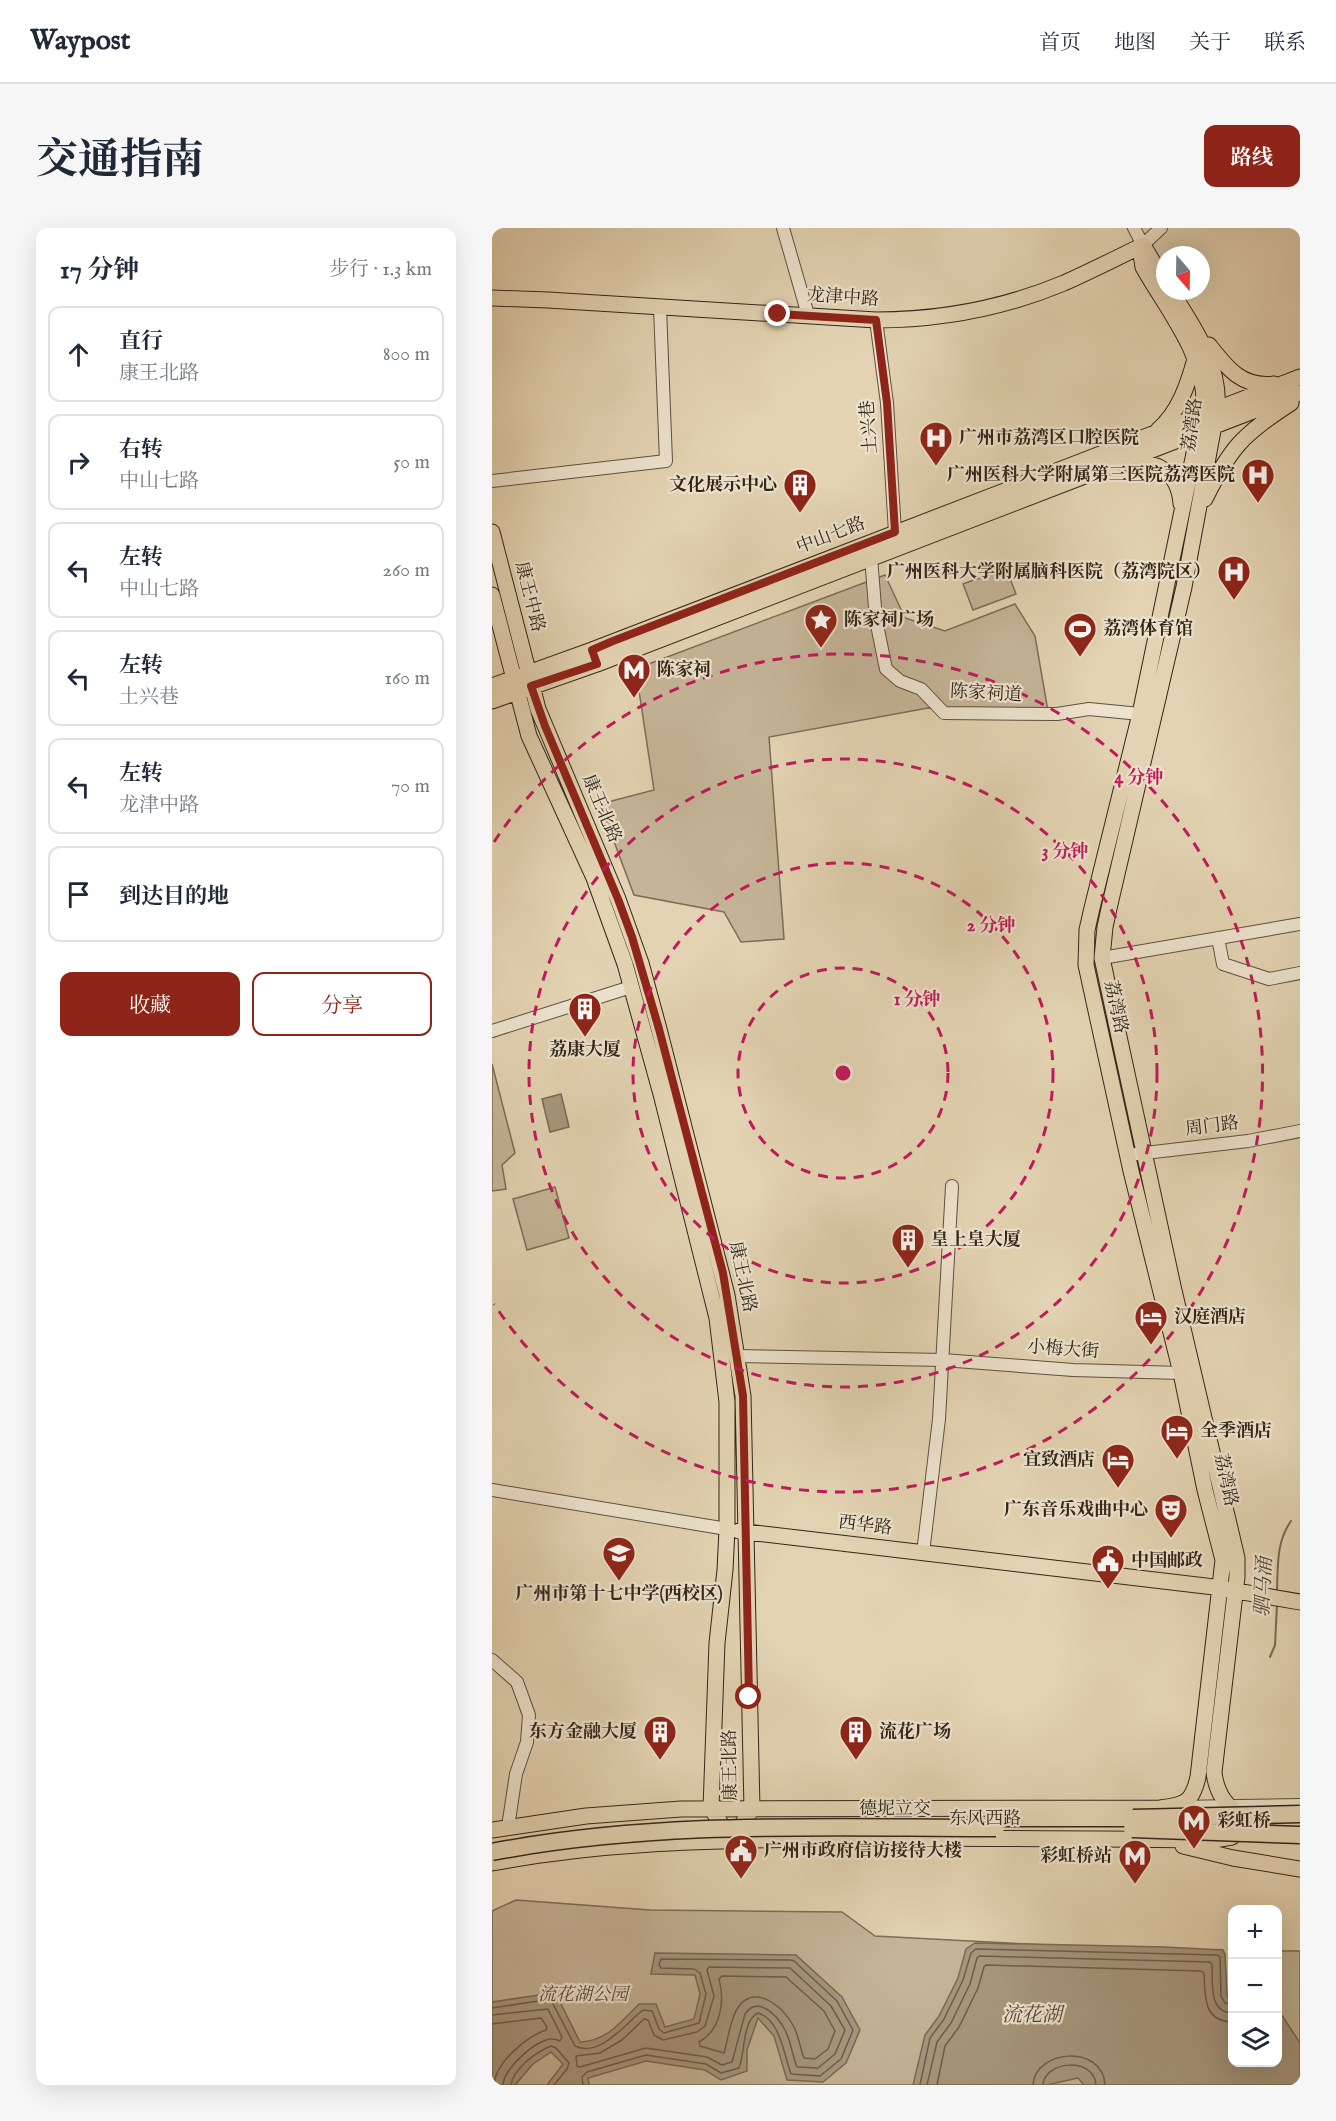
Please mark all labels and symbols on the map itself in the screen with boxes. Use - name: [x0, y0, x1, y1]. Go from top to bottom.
- north arrow: [1156, 246, 1210, 300]
- street label: 龙津中路: [806, 284, 880, 312]
- route end: [764, 300, 790, 326]
- street label: 荔湾路: [1178, 397, 1208, 453]
- street label: 土兴巷: [857, 399, 883, 455]
- hospital icon: 广州市荔湾区口腔医院: [918, 420, 954, 467]
- place label: 广州市荔湾区口腔医院: [959, 427, 1139, 450]
- hospital icon: 广州医科大学附属第三医院荔湾医院: [1240, 457, 1276, 504]
- place label: 广州医科大学附属第三医院荔湾医院: [947, 464, 1235, 487]
- building icon: 文化展示中心: [782, 467, 818, 514]
- place label: 文化展示中心: [669, 474, 777, 497]
- street label: 中山七路: [793, 512, 869, 560]
- hospital icon: 广州医科大学附属脑科医院（荔湾院区）: [1216, 554, 1252, 601]
- street label: 康王中路: [509, 559, 549, 635]
- place label: 广州医科大学附属脑科医院（荔湾院区）: [887, 561, 1211, 584]
- place icon: 陈家祠广场: [803, 602, 839, 649]
- place label: 陈家祠广场: [844, 609, 934, 632]
- sports icon: 荔湾体育馆: [1062, 611, 1098, 658]
- place label: 荔湾体育馆: [1103, 618, 1193, 641]
- metro station icon: 陈家祠: [616, 652, 652, 699]
- place label: 陈家祠: [657, 659, 711, 682]
- street label: 陈家祠道: [949, 681, 1023, 707]
- text: 4 分钟: [1115, 767, 1163, 790]
- street label: 康王北路: [576, 771, 626, 847]
- text: 3 分钟: [1042, 841, 1088, 864]
- text: 2 分钟: [967, 915, 1015, 938]
- street label: 荔湾路: [1098, 978, 1132, 1036]
- text: 1 分钟: [894, 989, 940, 1012]
- building icon: 荔康大厦: [567, 991, 603, 1038]
- place label: 荔康大厦: [549, 1039, 621, 1062]
- centre of rings: [833, 1063, 853, 1083]
- street label: 周门路: [1184, 1112, 1240, 1142]
- building icon: 皇上皇大厦: [890, 1222, 926, 1269]
- place label: 皇上皇大厦: [931, 1229, 1021, 1252]
- street label: 康王北路: [723, 1239, 761, 1315]
- hotel icon: 汉庭酒店: [1133, 1299, 1169, 1346]
- place label: 汉庭酒店: [1174, 1306, 1246, 1329]
- street label: 小梅大街: [1026, 1336, 1100, 1364]
- hotel icon: 全季酒店: [1159, 1413, 1195, 1460]
- place label: 全季酒店: [1200, 1420, 1272, 1443]
- hotel icon: 宜致酒店: [1100, 1442, 1136, 1489]
- place label: 宜致酒店: [1023, 1449, 1095, 1472]
- street label: 荔湾路: [1208, 1451, 1242, 1509]
- theatre icon: 广东音乐戏曲中心: [1153, 1492, 1189, 1539]
- place label: 广东音乐戏曲中心: [1004, 1499, 1148, 1522]
- street label: 西华路: [837, 1511, 893, 1541]
- school or university icon: 广州市第十七中学(西校区): [601, 1535, 637, 1582]
- public building icon: 中国邮政: [1090, 1543, 1126, 1590]
- place label: 中国邮政: [1131, 1550, 1203, 1573]
- water label: 驷马涌: [1250, 1554, 1278, 1618]
- place label: 广州市第十七中学(西校区): [515, 1583, 723, 1606]
- route start: [735, 1683, 761, 1709]
- building icon: 东方金融大厦: [642, 1714, 678, 1761]
- building icon: 流花广场: [838, 1714, 874, 1761]
- place label: 东方金融大厦: [529, 1721, 637, 1744]
- place label: 流花广场: [879, 1721, 951, 1744]
- street label: 康王北路: [719, 1729, 743, 1801]
- street label: 德坭立交: [859, 1798, 931, 1821]
- metro station icon: 彩虹桥: [1176, 1803, 1212, 1850]
- street label: 东风西路: [949, 1808, 1021, 1831]
- place label: 彩虹桥: [1217, 1810, 1271, 1833]
- public building icon: 广州市政府信访接待大楼: [723, 1833, 759, 1880]
- metro station icon: 彩虹桥站: [1117, 1838, 1153, 1885]
- place label: 广州市政府信访接待大楼: [764, 1840, 962, 1863]
- place label: 彩虹桥站: [1040, 1845, 1112, 1868]
- park label: 流花湖公园: [538, 1984, 631, 2007]
- water label: 流花湖: [1002, 2003, 1065, 2028]

